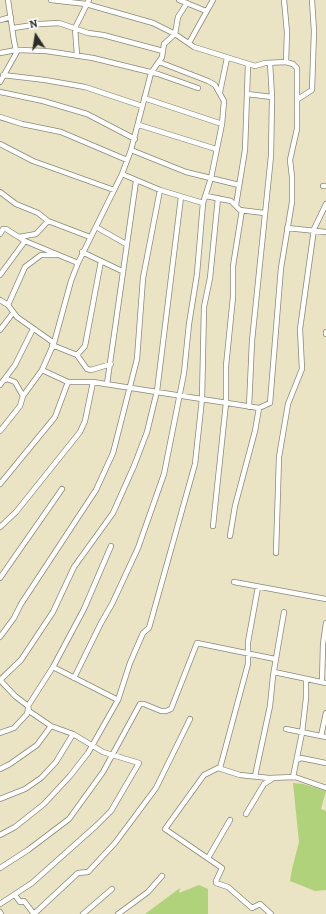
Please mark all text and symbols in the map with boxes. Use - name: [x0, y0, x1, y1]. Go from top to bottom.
- north arrow: [16, 16, 56, 56]
- text: N: [28, 16, 39, 32]

